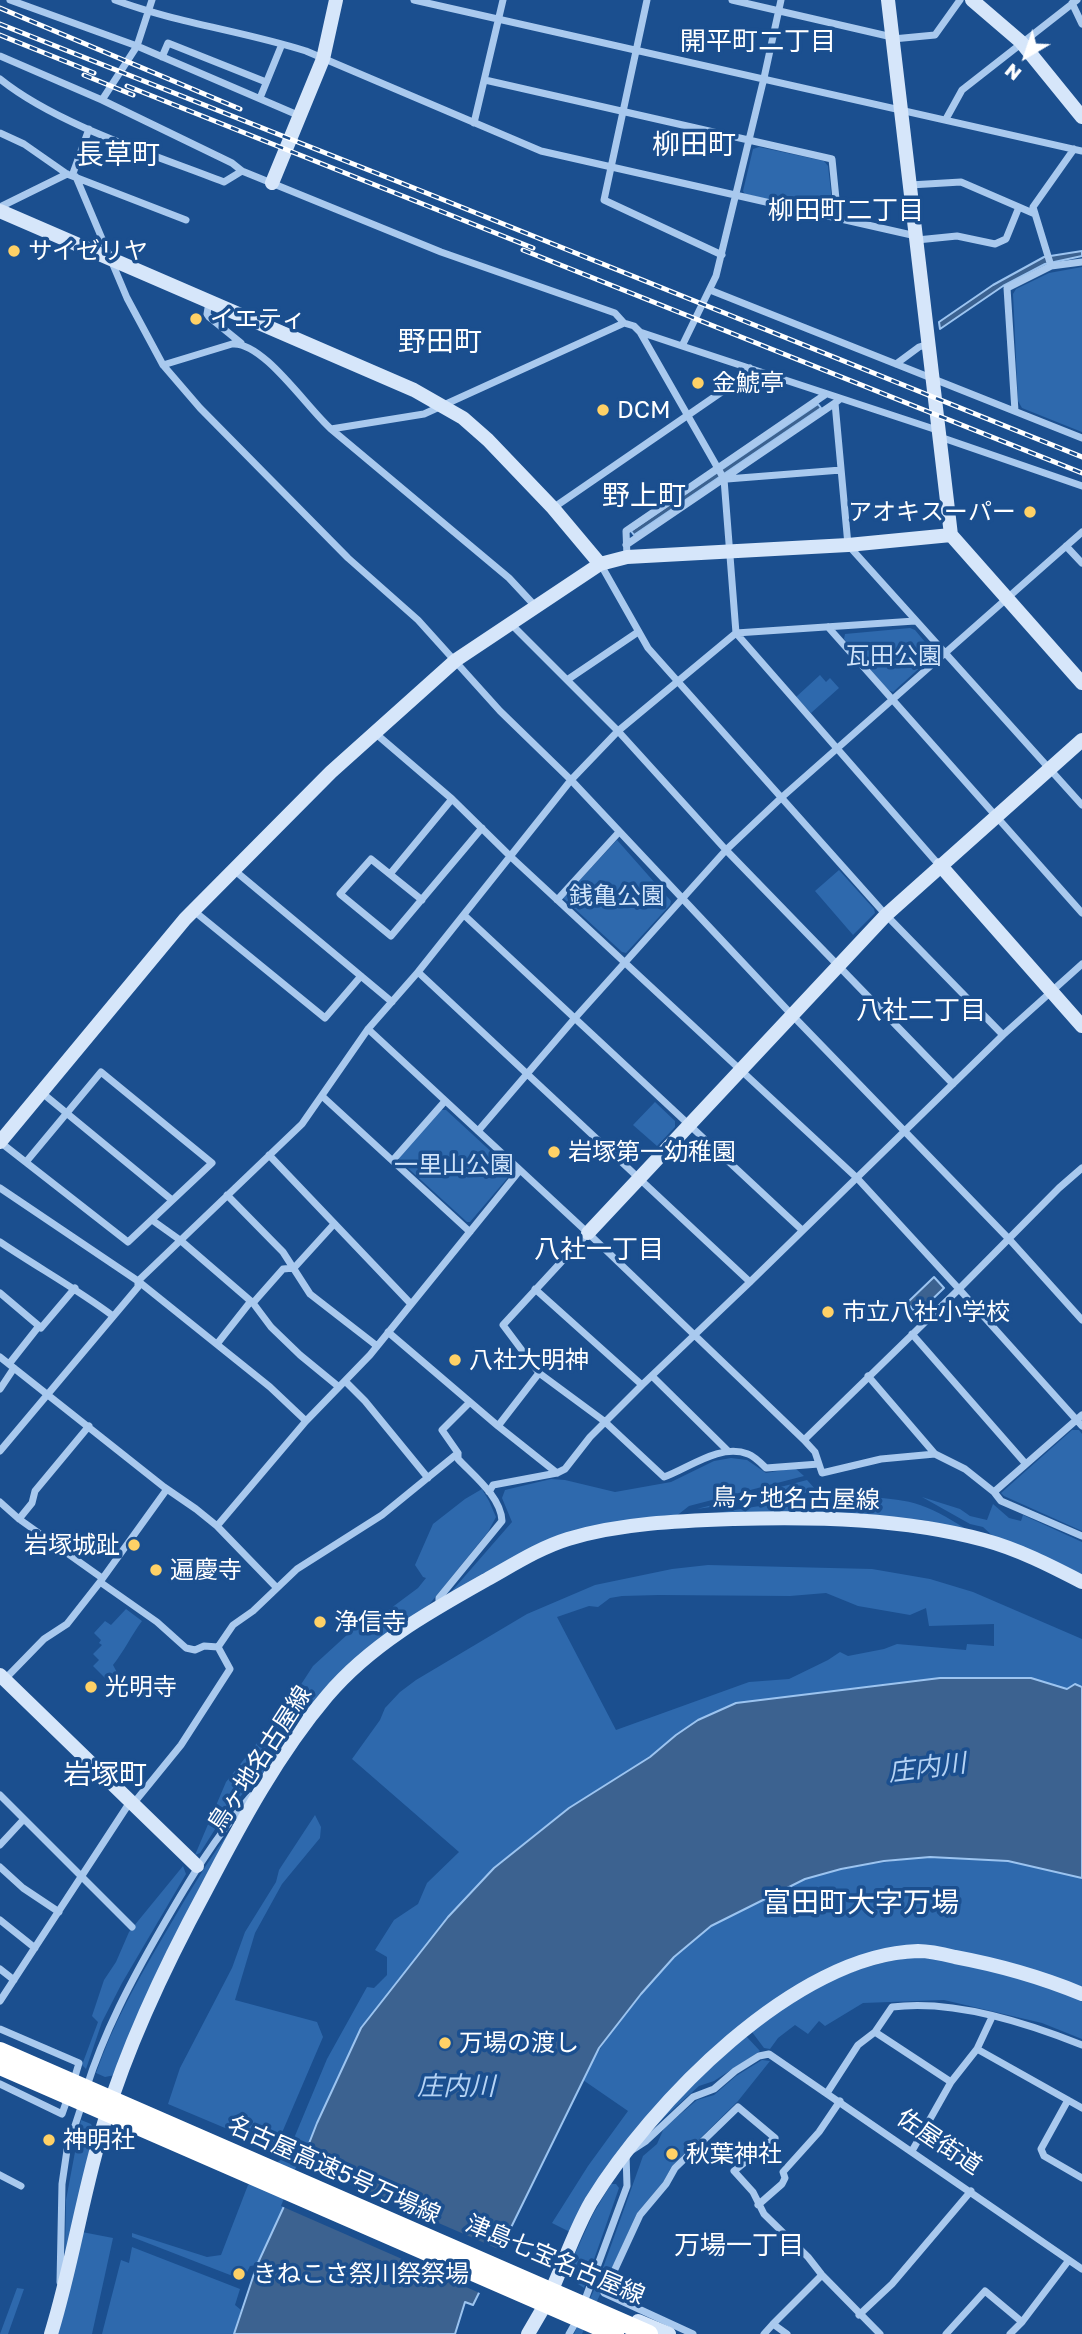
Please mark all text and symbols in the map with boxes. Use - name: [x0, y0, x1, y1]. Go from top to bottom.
- north arrow: [991, 21, 1061, 91]
- district label: 開平町二丁目: [680, 26, 836, 58]
- text: N: [1000, 59, 1025, 86]
- district label: 柳田町: [652, 128, 736, 162]
- district label: 長草町: [76, 138, 160, 172]
- district label: 柳田町二丁目: [768, 195, 924, 227]
- place label: サイゼリヤ: [28, 237, 148, 265]
- marker: サイゼリヤ: [6, 243, 22, 259]
- place label: イエティ: [210, 305, 306, 333]
- marker: イエティ: [188, 311, 204, 327]
- district label: 野田町: [398, 325, 482, 359]
- place label: 金鯱亭: [712, 369, 784, 397]
- marker: 金鯱亭: [690, 375, 706, 391]
- place label: DCM: [617, 396, 671, 424]
- marker: DCM: [595, 402, 611, 418]
- district label: 野上町: [602, 479, 686, 513]
- place label: アオキスーパー: [848, 498, 1016, 526]
- marker: アオキスーパー: [1022, 504, 1038, 520]
- park label: 瓦田公園: [846, 642, 942, 670]
- park label: 銭亀公園: [569, 882, 665, 910]
- district label: 八社二丁目: [856, 995, 986, 1027]
- place label: 岩塚第一幼稚園: [568, 1138, 736, 1166]
- marker: 岩塚第一幼稚園: [546, 1144, 562, 1160]
- park label: 一里山公園: [394, 1151, 514, 1179]
- district label: 八社一丁目: [534, 1234, 664, 1266]
- place label: 市立八社小学校: [842, 1298, 1010, 1326]
- marker: 市立八社小学校: [820, 1304, 836, 1320]
- place label: 八社大明神: [469, 1346, 589, 1374]
- marker: 八社大明神: [447, 1352, 463, 1368]
- street label: 鳥ヶ地名古屋線: [712, 1483, 880, 1515]
- place label: 岩塚城趾: [24, 1531, 120, 1559]
- marker: 岩塚城趾: [126, 1537, 142, 1553]
- place label: 遍慶寺: [170, 1556, 242, 1584]
- marker: 遍慶寺: [148, 1562, 164, 1578]
- place label: 浄信寺: [334, 1608, 406, 1636]
- marker: 浄信寺: [312, 1614, 328, 1630]
- place label: 光明寺: [105, 1673, 177, 1701]
- marker: 光明寺: [83, 1679, 99, 1695]
- street label: 鳥ヶ地名古屋線: [202, 1681, 318, 1837]
- water label: 庄内川: [886, 1748, 968, 1788]
- district label: 岩塚町: [63, 1758, 147, 1792]
- district label: 富田町大字万場: [763, 1886, 959, 1920]
- place label: 万場の渡し: [459, 2029, 579, 2057]
- marker: 万場の渡し: [437, 2035, 453, 2051]
- water label: 庄内川: [417, 2071, 495, 2103]
- street label: 佐屋街道: [891, 2103, 987, 2181]
- street label: 名古屋高速5号万場線: [223, 2110, 445, 2230]
- place label: 神明社: [63, 2126, 135, 2154]
- marker: 神明社: [41, 2132, 57, 2148]
- place label: 秋葉神社: [686, 2140, 782, 2168]
- marker: 秋葉神社: [664, 2146, 680, 2162]
- street label: 津島七宝名古屋線: [461, 2209, 649, 2311]
- district label: 万場一丁目: [674, 2230, 804, 2262]
- place label: きねこさ祭川祭祭場: [253, 2260, 469, 2288]
- marker: きねこさ祭川祭祭場: [231, 2266, 247, 2282]

